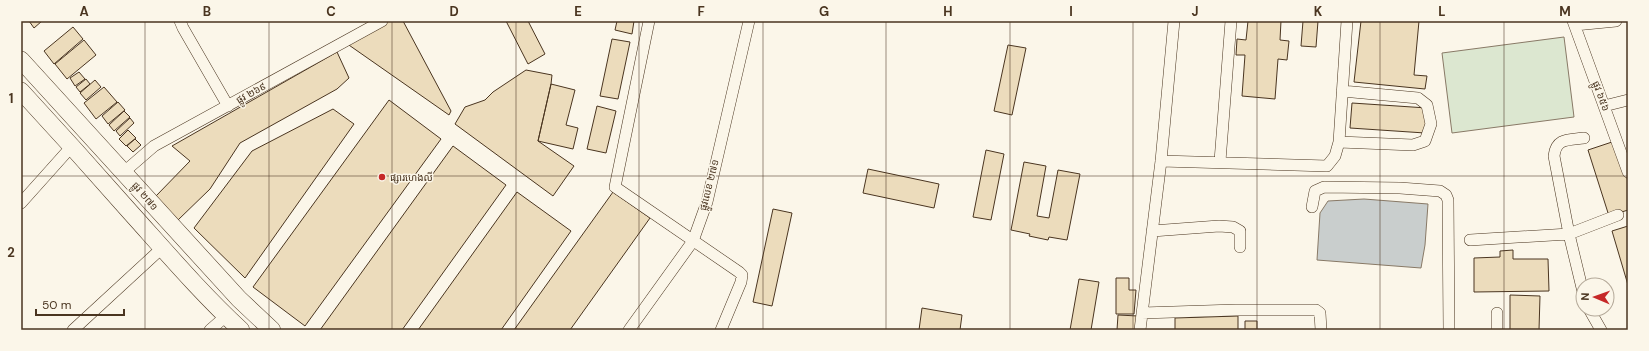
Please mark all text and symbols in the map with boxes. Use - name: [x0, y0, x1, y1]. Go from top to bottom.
- text: A: [79, 3, 89, 20]
- text: B: [203, 3, 211, 20]
- text: C: [326, 3, 336, 20]
- text: D: [449, 3, 459, 20]
- text: E: [574, 3, 582, 20]
- text: F: [697, 3, 705, 20]
- text: G: [819, 3, 829, 20]
- text: H: [943, 3, 953, 20]
- text: I: [1069, 3, 1073, 20]
- text: J: [1191, 3, 1199, 20]
- text: K: [1314, 3, 1323, 20]
- text: L: [1438, 3, 1446, 20]
- text: M: [1559, 3, 1571, 20]
- street label: ផ្លូវ ២៦៩: [234, 79, 270, 109]
- street label: ផ្លូវ ៦៥៦: [1587, 79, 1612, 114]
- text: 1: [9, 90, 13, 107]
- street label: ផ្លូវលេខ ២៧១: [696, 158, 725, 213]
- place label: ផ្សារហេងលី: [390, 171, 433, 184]
- marker: ផ្សារហេងលី: [377, 172, 387, 182]
- street label: ផ្លូវ ២៧១: [127, 179, 161, 215]
- text: 2: [7, 244, 15, 261]
- north arrow: [1575, 277, 1615, 317]
- scale bar: [36, 291, 124, 317]
- text: N: [1578, 292, 1592, 301]
- text: 50 m: [42, 297, 71, 313]

